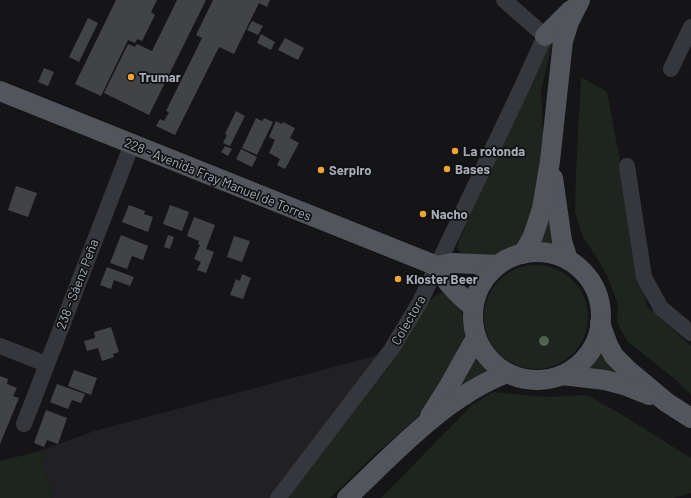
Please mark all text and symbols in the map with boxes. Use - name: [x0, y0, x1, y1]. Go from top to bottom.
- place label: Trumar: [139, 69, 181, 85]
- marker: Trumar: [126, 72, 136, 82]
- street label: 228 - Avenida Fray Manuel de Torres: [122, 134, 314, 224]
- place label: La rotonda: [463, 143, 525, 159]
- marker: La rotonda: [450, 146, 460, 156]
- place label: Bases: [455, 161, 490, 177]
- place label: Serpiro: [329, 162, 372, 178]
- marker: Bases: [442, 164, 452, 174]
- marker: Serpiro: [316, 165, 326, 175]
- place label: Nacho: [431, 206, 468, 222]
- marker: Nacho: [418, 209, 428, 219]
- street label: 238 - Sáenz Peña: [52, 237, 102, 331]
- place label: Kloster Beer: [406, 271, 478, 287]
- marker: Kloster Beer: [393, 274, 403, 284]
- street label: Colectora: [387, 292, 429, 348]

